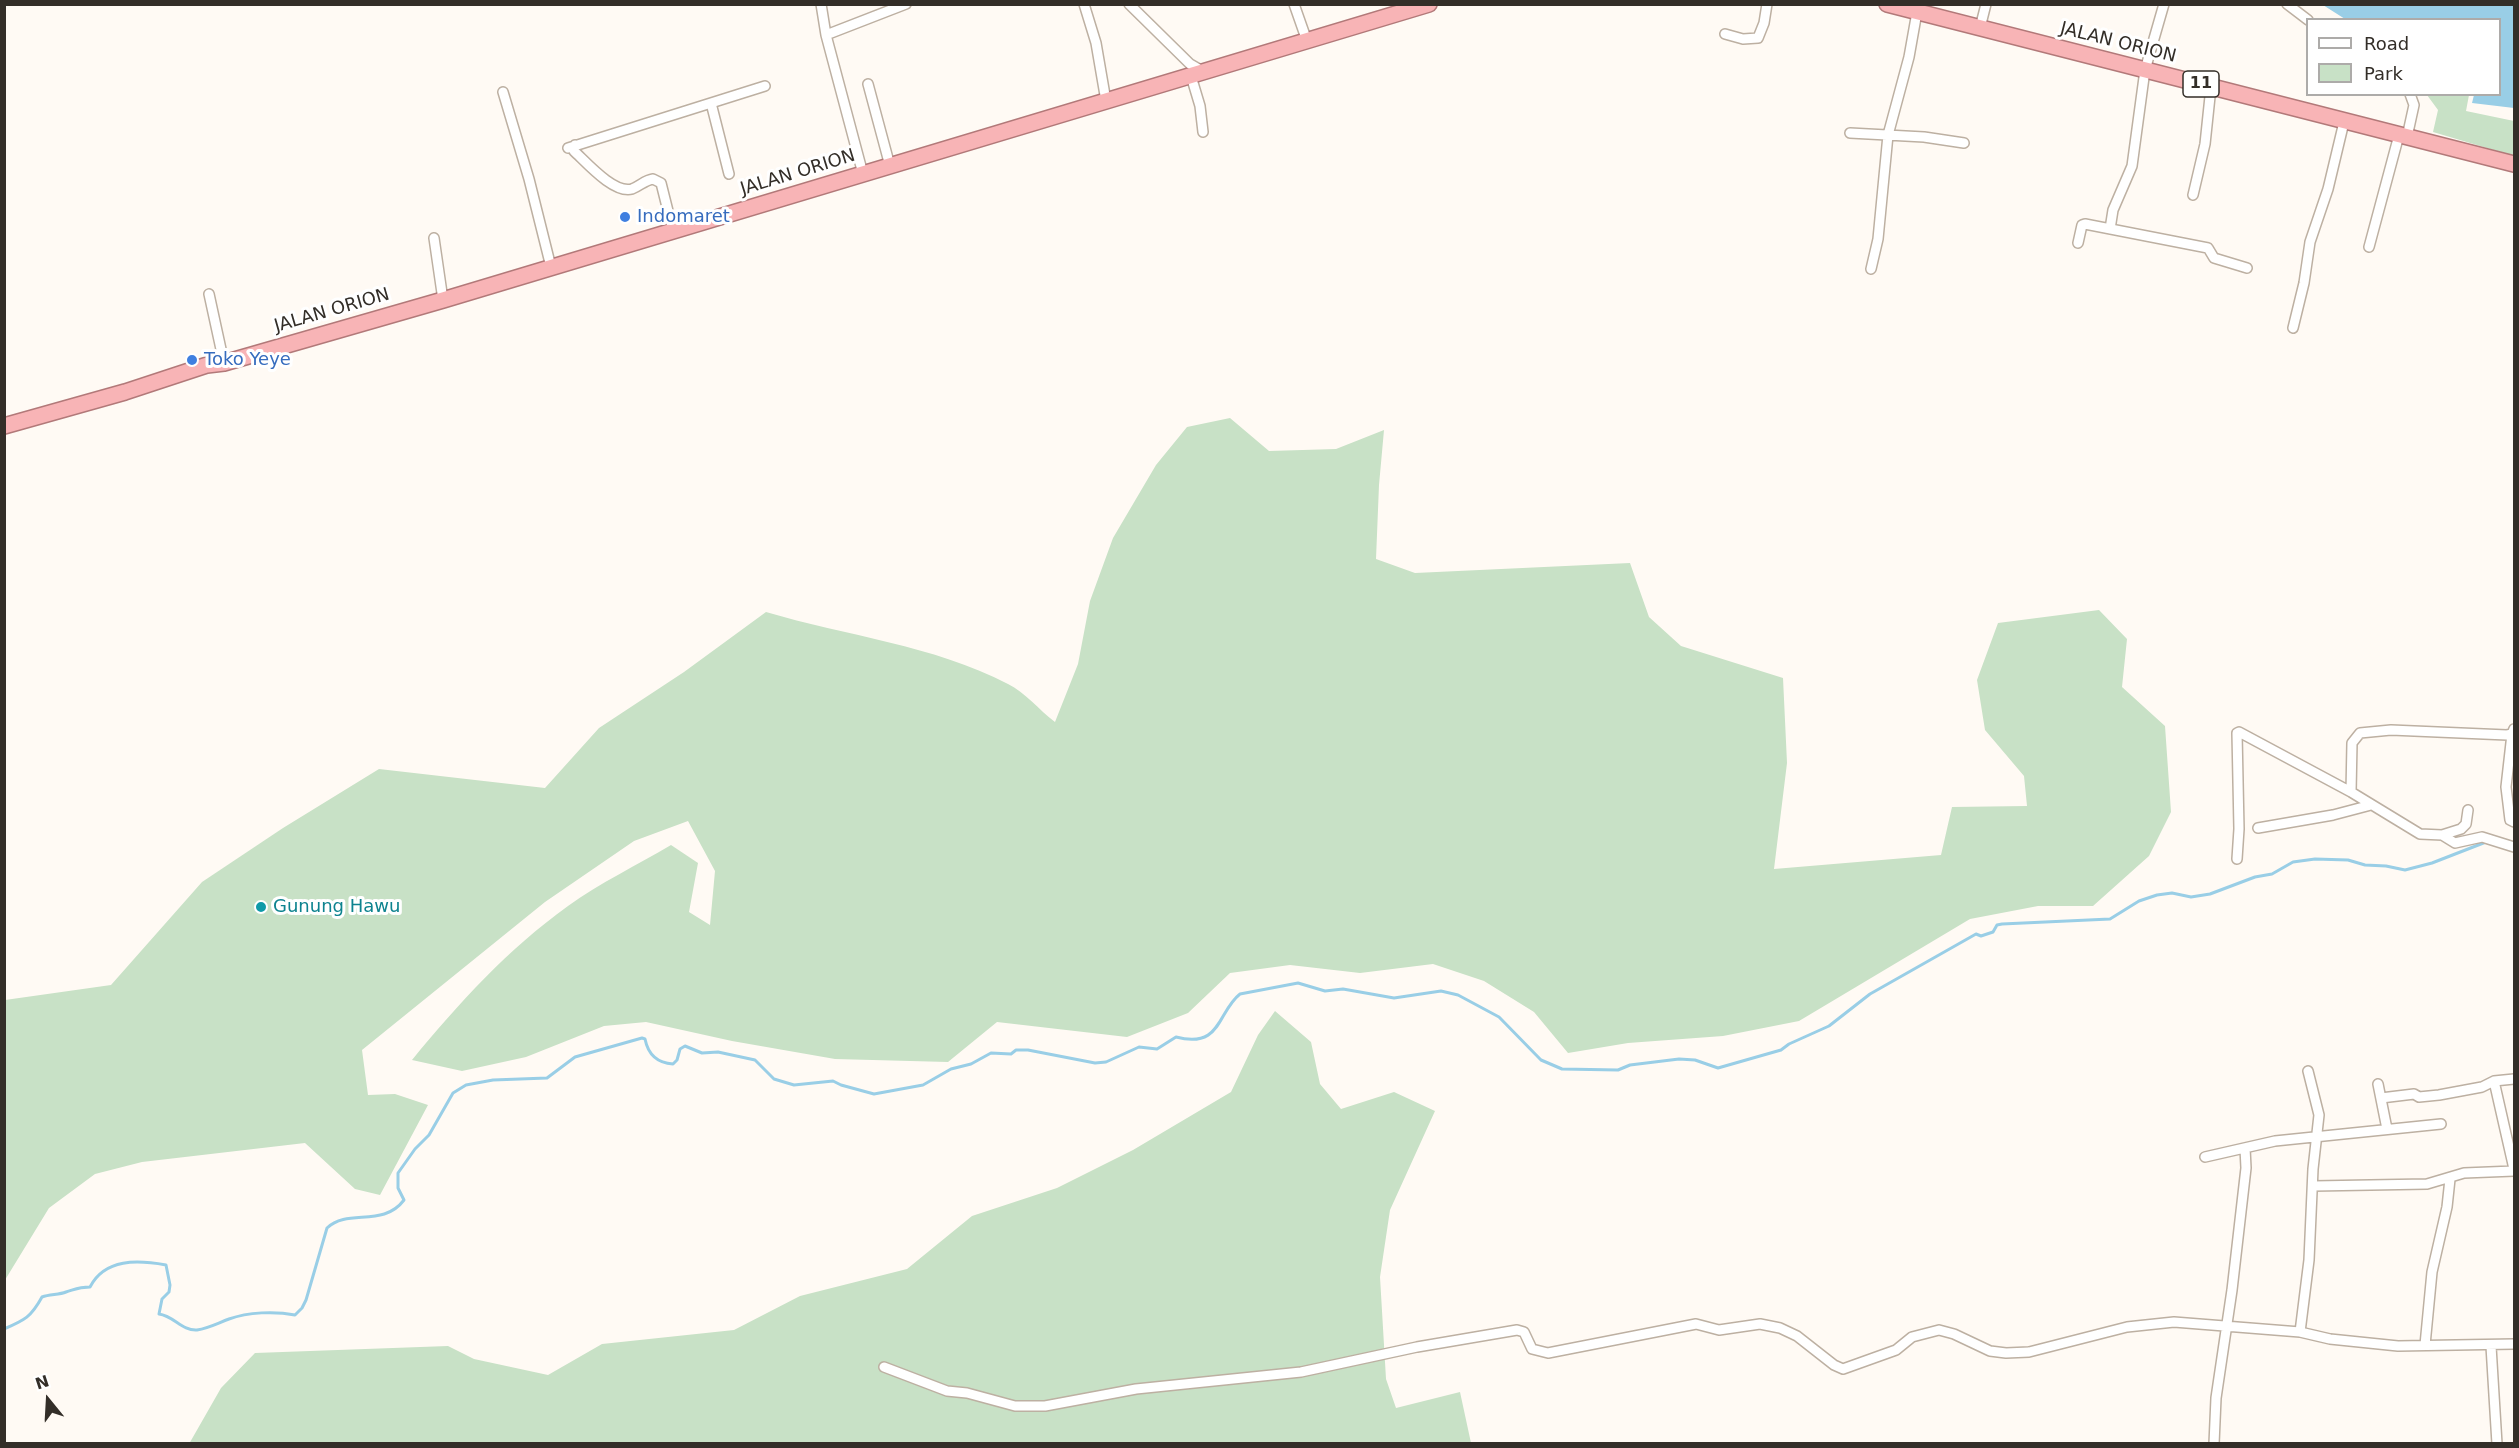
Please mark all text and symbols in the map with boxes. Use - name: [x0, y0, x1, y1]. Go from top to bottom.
- street label: JALAN ORION: [2058, 18, 2178, 68]
- legend: [2306, 18, 2501, 96]
- text: Road: [2364, 33, 2409, 54]
- text: Park: [2364, 63, 2403, 84]
- road number: 11: [2183, 71, 2219, 97]
- street label: JALAN ORION: [738, 145, 858, 201]
- place label: Indomaret: [637, 206, 730, 228]
- marker: Indomaret: [618, 210, 632, 224]
- street label: JALAN ORION: [272, 284, 392, 338]
- place label: Toko Yeye: [204, 349, 291, 371]
- marker: Toko Yeye: [185, 353, 199, 367]
- place label: Gunung Hawu: [273, 896, 400, 918]
- marker: Gunung Hawu: [254, 900, 268, 914]
- north arrow: [18, 1370, 78, 1430]
- text: N: [33, 1371, 52, 1394]

